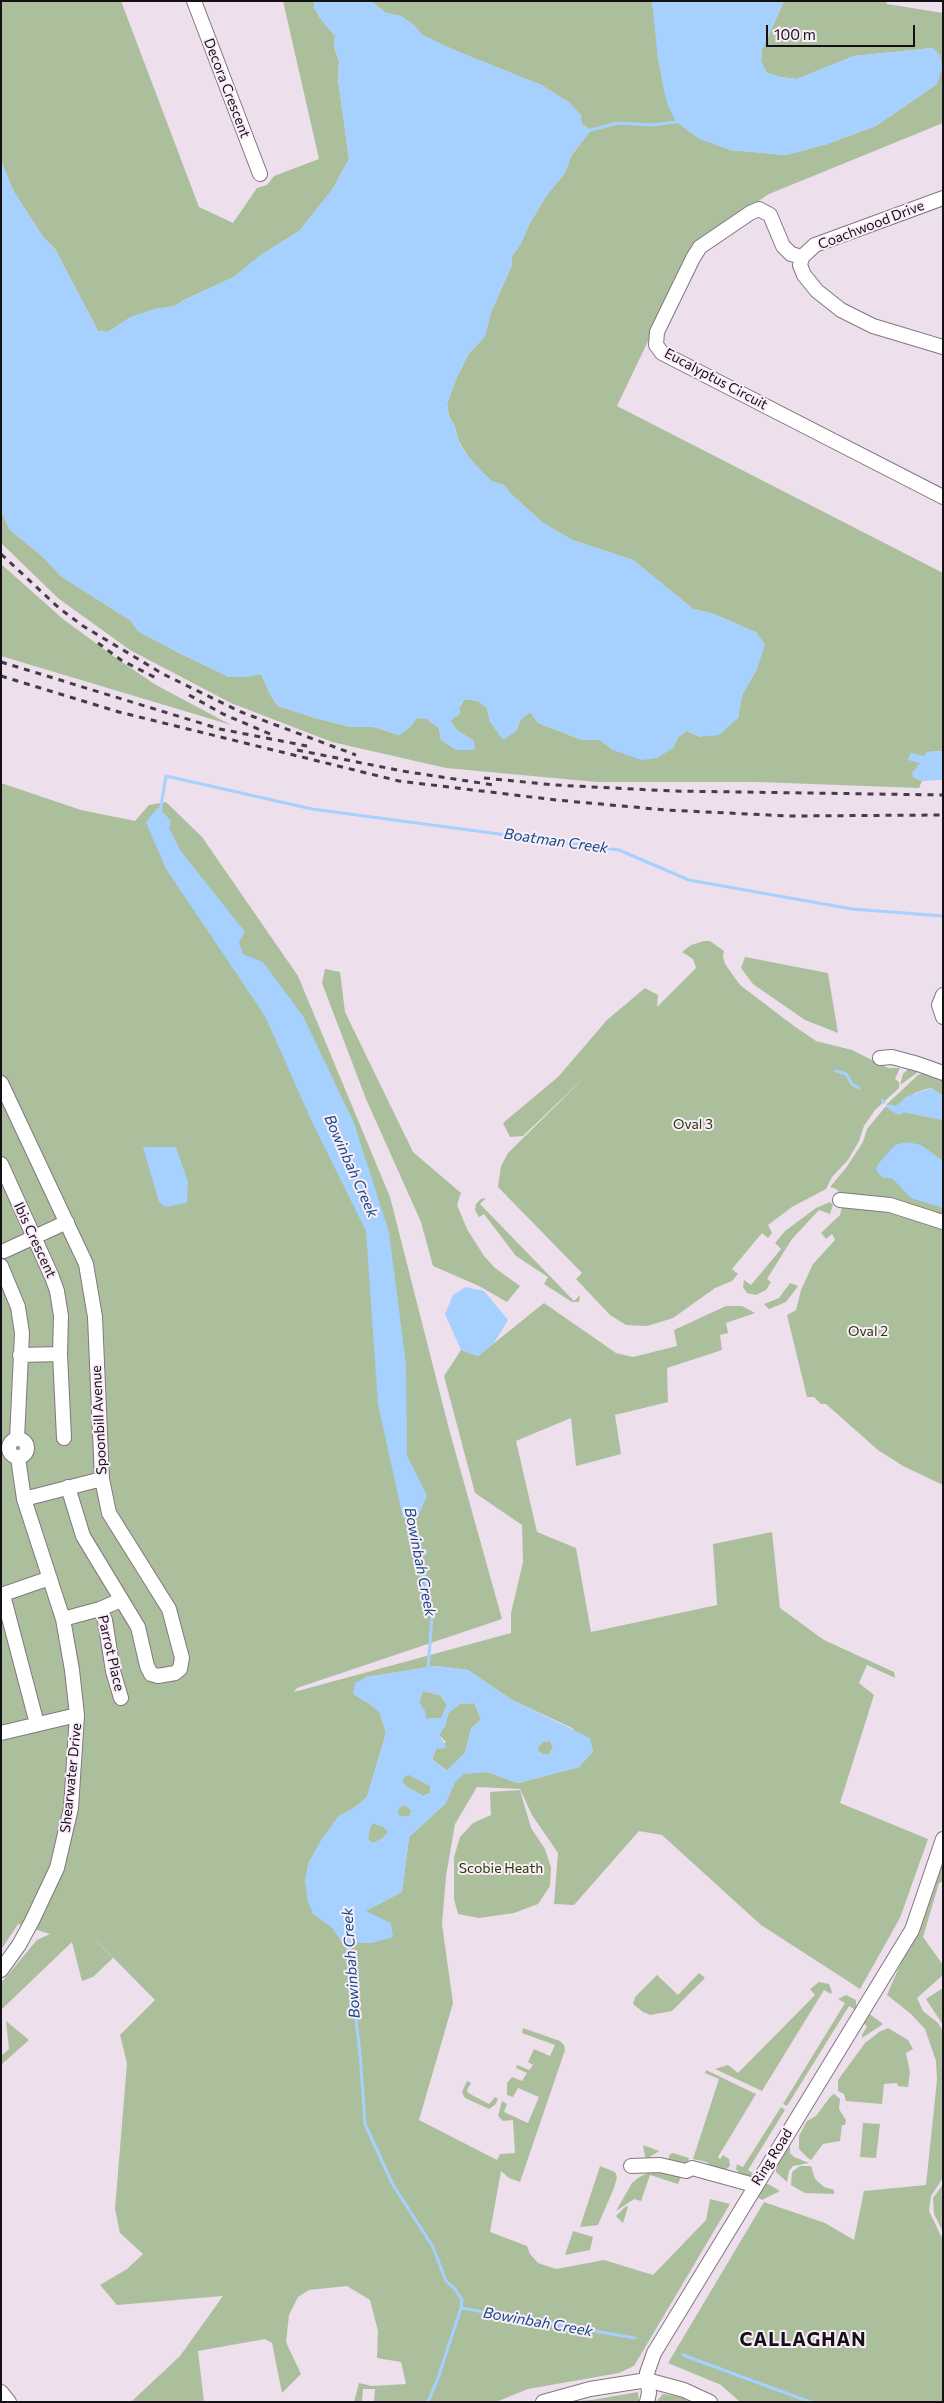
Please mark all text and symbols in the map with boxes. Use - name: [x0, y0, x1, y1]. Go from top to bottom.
- scale bar: [769, 15, 918, 47]
- text: 100 m: [774, 25, 816, 43]
- street label: Decora Crescent: [200, 36, 254, 140]
- street label: Coachwood Drive: [816, 197, 926, 253]
- street label: Eucalyptus Circuit: [661, 345, 771, 413]
- water label: Boatman Creek: [503, 825, 609, 857]
- water label: Bowinbah Creek: [320, 1112, 382, 1220]
- park label: Oval 3: [673, 1116, 713, 1132]
- street label: Ibis Crescent: [10, 1199, 60, 1281]
- park label: Oval 2: [848, 1323, 888, 1339]
- street label: Spoonbill Avenue: [88, 1365, 110, 1475]
- water label: Bowinbah Creek: [401, 1506, 439, 1618]
- street label: Parrot Place: [94, 1613, 128, 1693]
- street label: Shearwater Drive: [57, 1722, 85, 1834]
- park label: Scobie Heath: [459, 1860, 543, 1876]
- water label: Bowinbah Creek: [338, 1907, 364, 2019]
- street label: Ring Road: [748, 2125, 796, 2189]
- water label: Bowinbah Creek: [482, 2304, 594, 2340]
- district label: CALLAGHAN: [738, 2329, 868, 2351]

